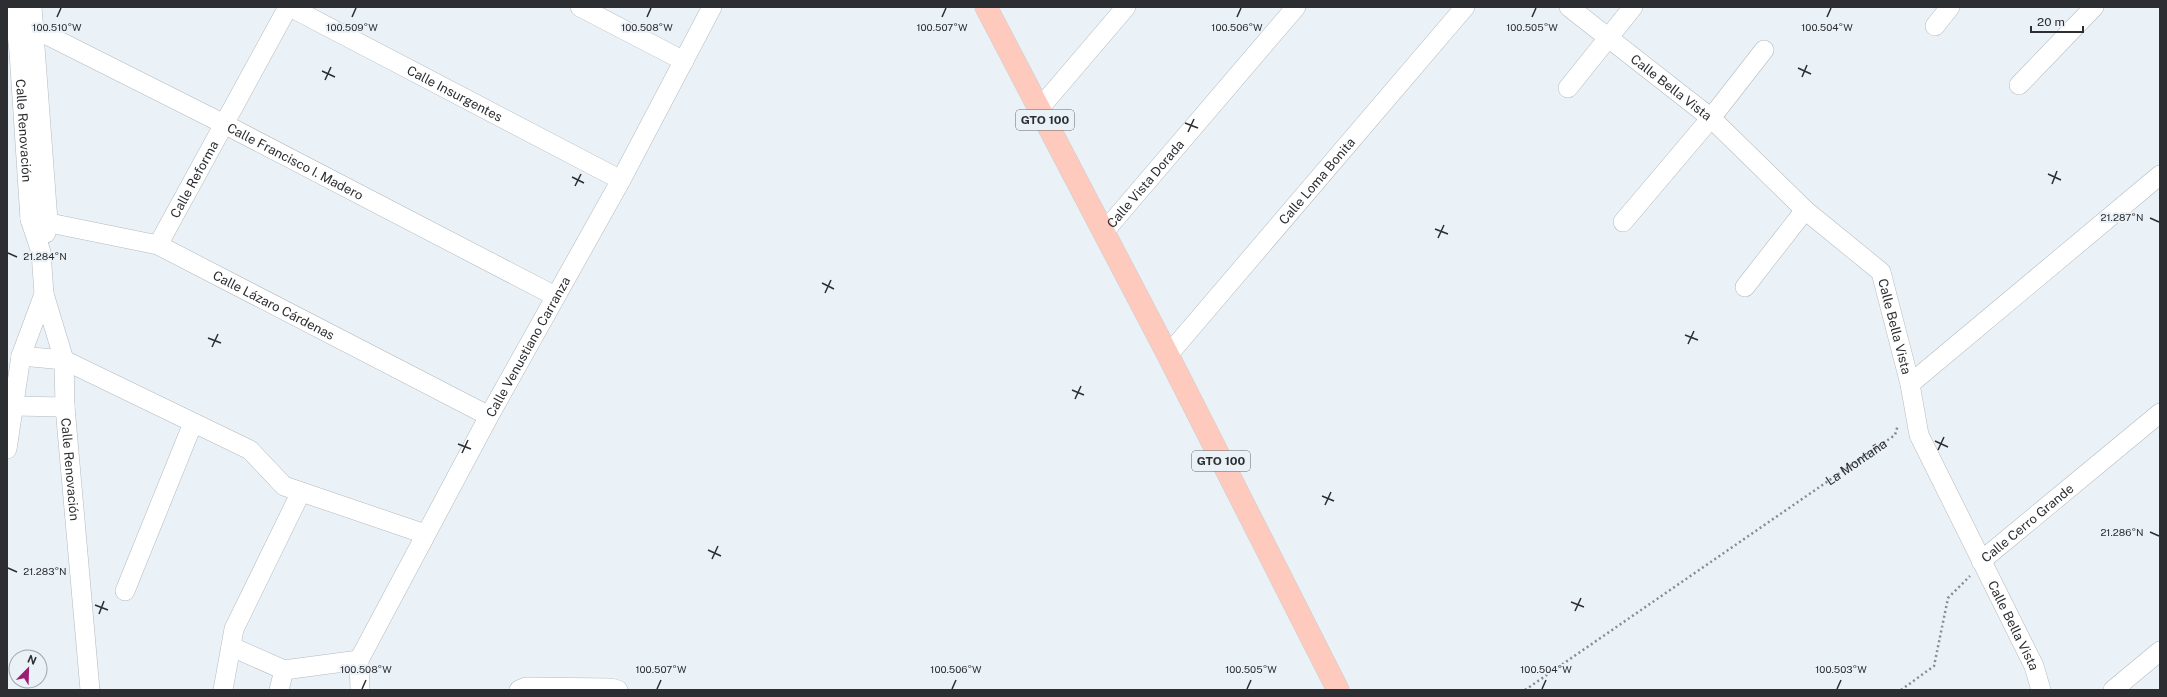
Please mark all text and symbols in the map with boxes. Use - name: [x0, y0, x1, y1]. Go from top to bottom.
- scale bar: [2031, 8, 2083, 34]
- text: 20 m: [2037, 15, 2065, 29]
- text: 100.510°W: [32, 21, 82, 33]
- text: 100.509°W: [326, 21, 378, 33]
- text: 100.508°W: [621, 21, 673, 33]
- text: 100.507°W: [916, 21, 968, 33]
- text: 100.506°W: [1211, 21, 1263, 33]
- text: 100.505°W: [1506, 21, 1558, 33]
- text: 100.504°W: [1801, 21, 1853, 33]
- street label: Calle Bella Vista: [1628, 51, 1715, 123]
- street label: Calle Insurgentes: [405, 62, 505, 124]
- street label: Calle Renovación: [13, 79, 35, 183]
- road number: GTO 100: [1016, 110, 1074, 130]
- street label: Calle Francisco I. Madero: [225, 120, 366, 203]
- street label: Calle Loma Bonita: [1276, 134, 1358, 227]
- street label: Calle Vista Dorada: [1104, 137, 1187, 231]
- street label: Calle Reforma: [167, 138, 221, 220]
- text: 21.287°N: [2101, 211, 2143, 223]
- text: 21.284°N: [23, 250, 67, 262]
- street label: Calle Lázaro Cárdenas: [211, 267, 337, 342]
- street label: Calle Venustiano Carranza: [483, 274, 573, 419]
- street label: Calle Bella Vista: [1875, 277, 1915, 376]
- street label: Calle Renovación: [58, 417, 83, 521]
- street label: La Montaña: [1823, 436, 1889, 488]
- road number: GTO 100: [1192, 451, 1250, 471]
- street label: Calle Cerro Grande: [1978, 480, 2076, 565]
- text: 21.286°N: [2100, 526, 2144, 538]
- text: 21.283°N: [23, 565, 67, 577]
- street label: Calle Bella Vista: [1985, 578, 2042, 672]
- north arrow: [8, 649, 48, 689]
- text: N: [26, 653, 38, 667]
- text: 100.508°W: [340, 663, 392, 675]
- text: 100.507°W: [635, 663, 687, 675]
- text: 100.506°W: [930, 663, 982, 675]
- text: 100.505°W: [1225, 663, 1277, 675]
- text: 100.504°W: [1520, 663, 1572, 675]
- text: 100.503°W: [1815, 663, 1867, 675]

